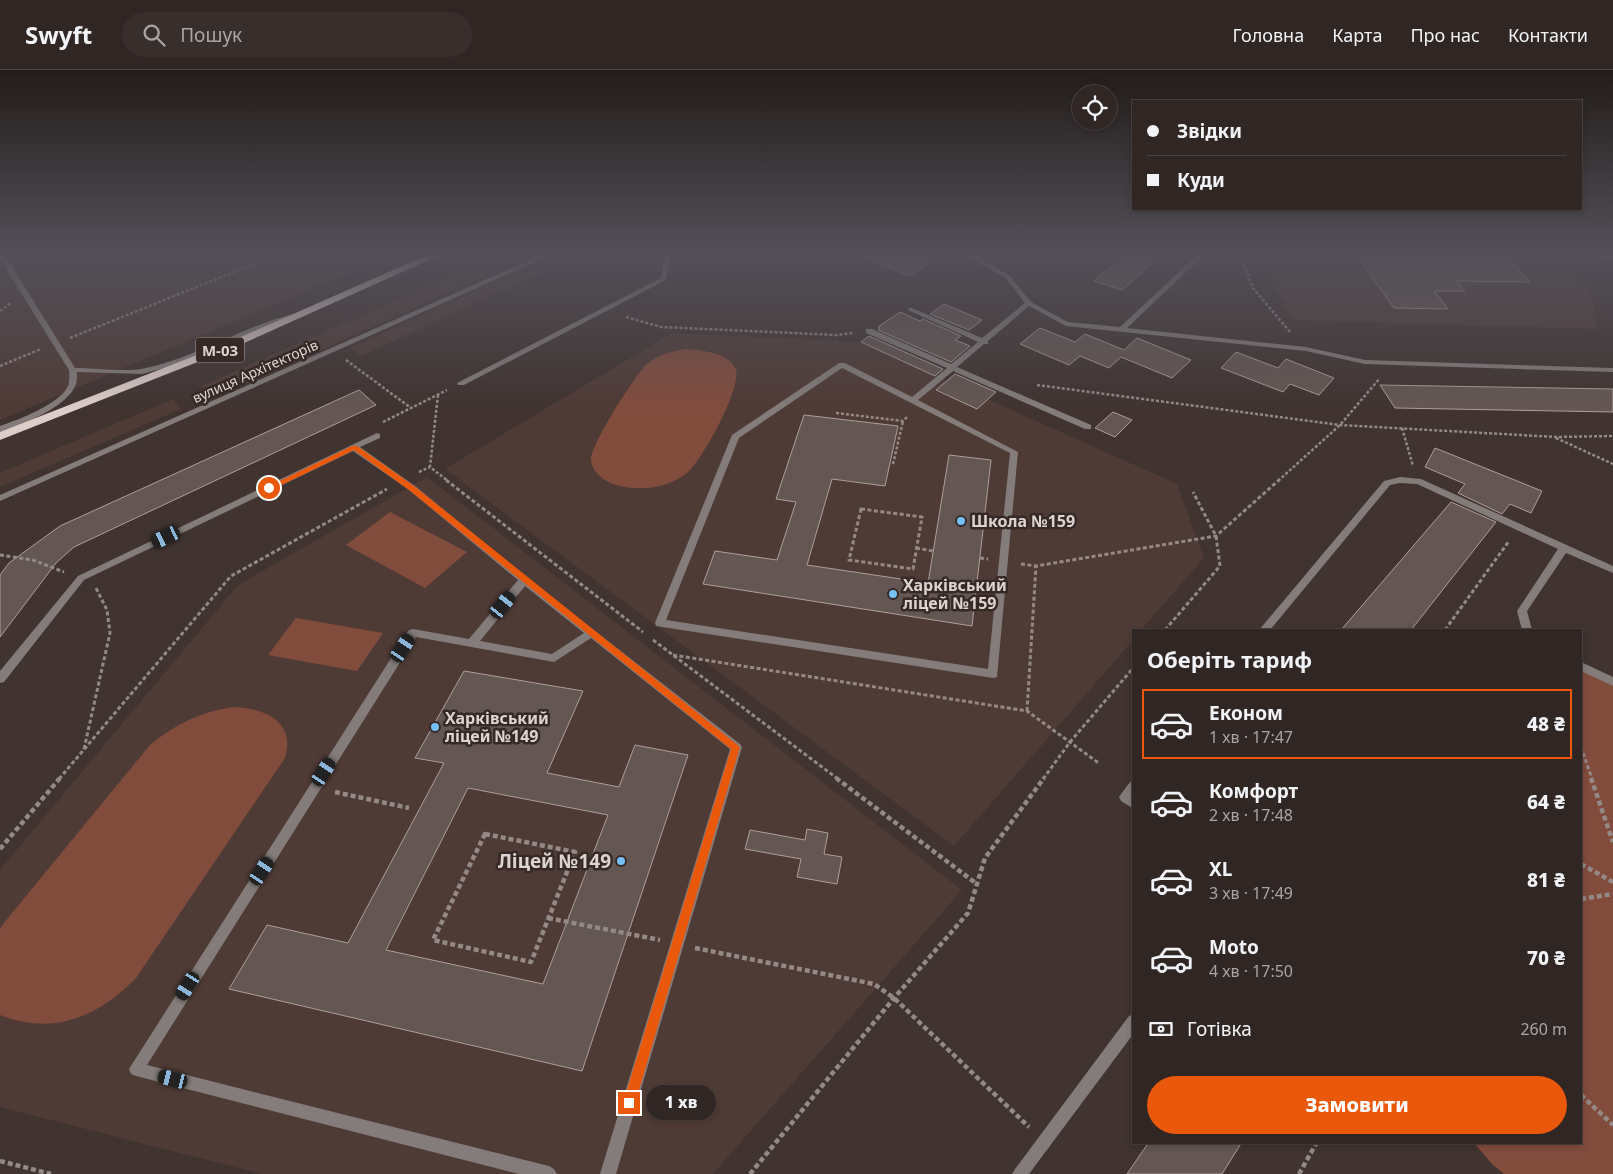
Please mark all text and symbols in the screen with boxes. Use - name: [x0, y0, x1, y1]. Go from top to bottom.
- search box: [122, 12, 472, 57]
- text: Swyft: [25, 18, 92, 51]
- icon: search: [140, 21, 168, 49]
- text: Пошук: [180, 22, 242, 48]
- text: Головна: [1233, 23, 1304, 47]
- text: Карта: [1332, 23, 1382, 47]
- text: Про нас: [1410, 23, 1480, 47]
- text: Контакти: [1508, 23, 1588, 47]
- map controls: [1072, 85, 1117, 130]
- button: locate: [1072, 85, 1117, 130]
- text: Звідки: [1177, 118, 1242, 144]
- text: Куди: [1177, 167, 1225, 193]
- street label: вулиця Архітекторів: [189, 335, 321, 407]
- road number: М-03: [196, 338, 244, 362]
- route start: [258, 477, 280, 499]
- place label: Школа №159: [971, 510, 1075, 532]
- marker: Школа №159: [955, 515, 967, 527]
- car: [149, 524, 182, 550]
- place label: Харківський ліцей №159: [903, 574, 1007, 614]
- marker: Харківський ліцей №159: [887, 588, 899, 600]
- car: [487, 589, 518, 621]
- car: [388, 631, 417, 665]
- text: Оберіть тариф: [1147, 644, 1312, 674]
- text: Економ: [1209, 700, 1283, 726]
- icon: car: [1149, 702, 1194, 747]
- place label: Харківський ліцей №149: [445, 707, 549, 747]
- text: 48 ₴: [1527, 711, 1565, 737]
- marker: Харківський ліцей №149: [429, 721, 441, 733]
- text: 1 хв · 17:47: [1209, 726, 1293, 748]
- car: [309, 755, 338, 789]
- text: Комфорт: [1209, 778, 1298, 804]
- icon: car: [1149, 780, 1194, 825]
- text: 64 ₴: [1527, 789, 1565, 815]
- text: 2 хв · 17:48: [1209, 804, 1293, 826]
- place label: Ліцей №149: [498, 848, 611, 874]
- car: [247, 854, 276, 888]
- marker: Ліцей №149: [615, 855, 627, 867]
- text: XL: [1209, 856, 1232, 882]
- icon: car: [1149, 858, 1194, 903]
- text: 81 ₴: [1527, 867, 1565, 893]
- text: 3 хв · 17:49: [1209, 882, 1293, 904]
- text: Moto: [1209, 934, 1259, 960]
- icon: car: [1149, 936, 1194, 981]
- text: 70 ₴: [1527, 945, 1565, 971]
- text: 4 хв · 17:50: [1209, 960, 1293, 982]
- car: [173, 969, 202, 1003]
- icon: cash: [1147, 1015, 1175, 1043]
- text: Готівка: [1187, 1016, 1252, 1042]
- text: 260 m: [1520, 1018, 1567, 1040]
- car: [156, 1068, 189, 1090]
- button: Замовити: [1147, 1076, 1567, 1134]
- callout: 1 хв: [646, 1086, 716, 1120]
- text: 1 хв: [665, 1091, 697, 1113]
- route end: [618, 1092, 640, 1114]

